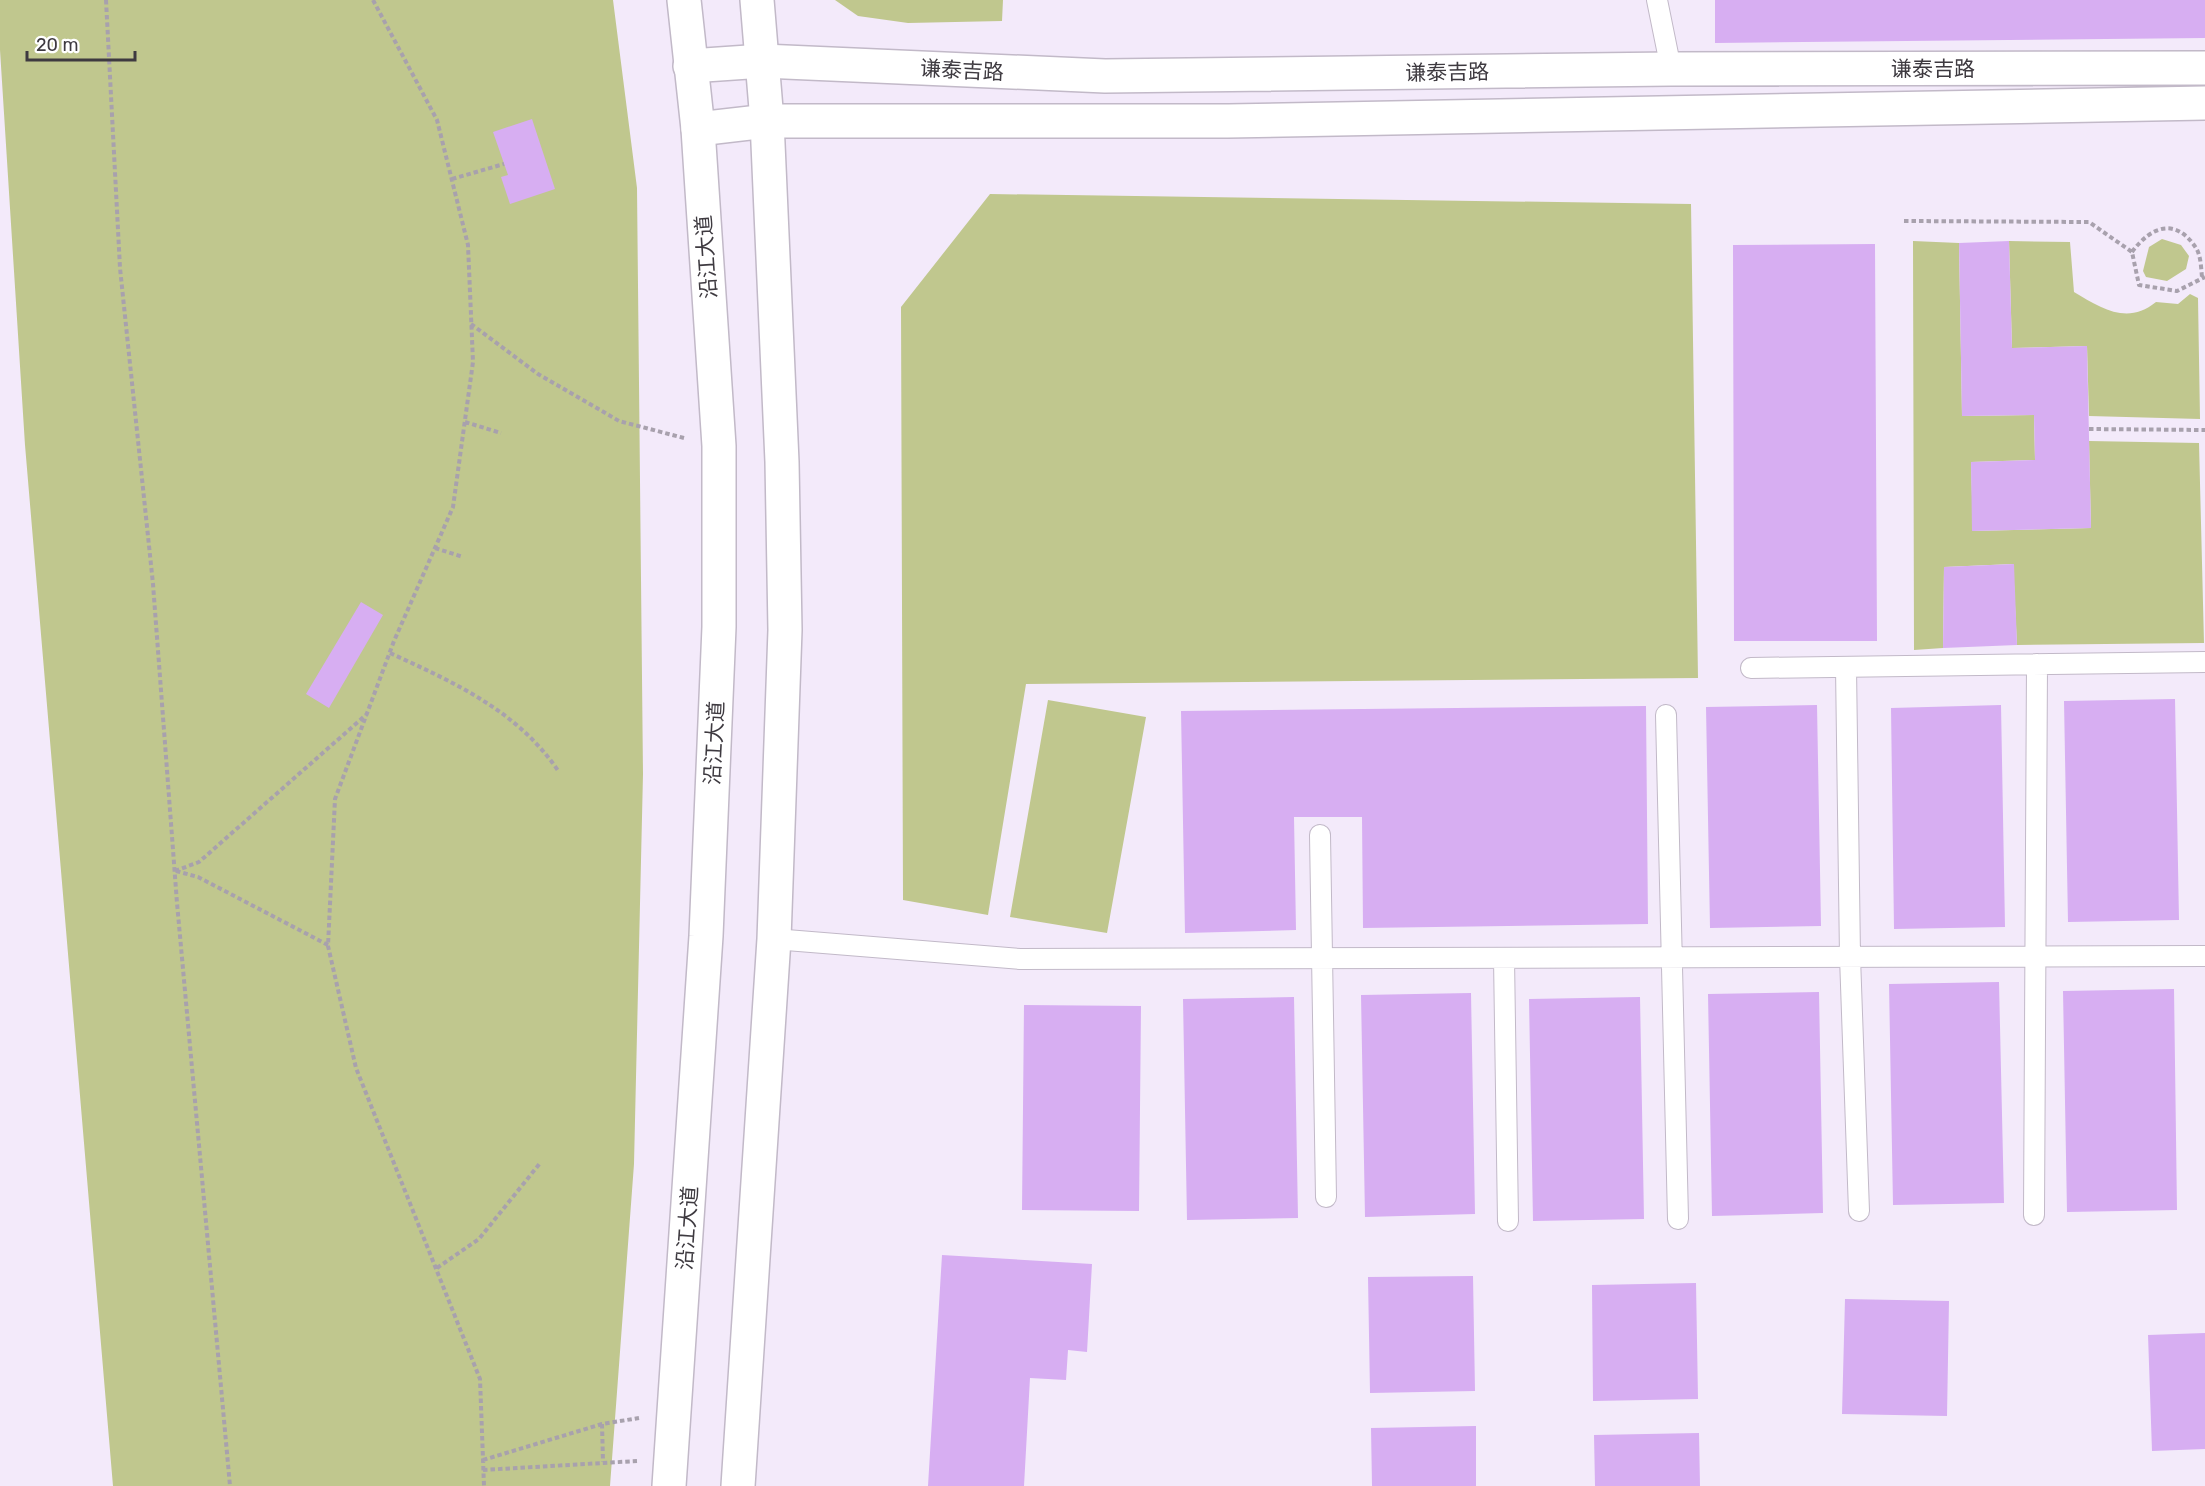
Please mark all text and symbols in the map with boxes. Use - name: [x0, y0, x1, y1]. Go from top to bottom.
- scale bar: [27, 24, 135, 62]
- text: 20 m: [36, 34, 78, 56]
- street label: 谦泰吉路: [919, 55, 1005, 85]
- street label: 谦泰吉路: [1891, 56, 1975, 81]
- street label: 谦泰吉路: [1405, 59, 1489, 85]
- street label: 沿江大道: [691, 214, 721, 300]
- street label: 沿江大道: [699, 700, 729, 786]
- street label: 沿江大道: [672, 1185, 702, 1271]

